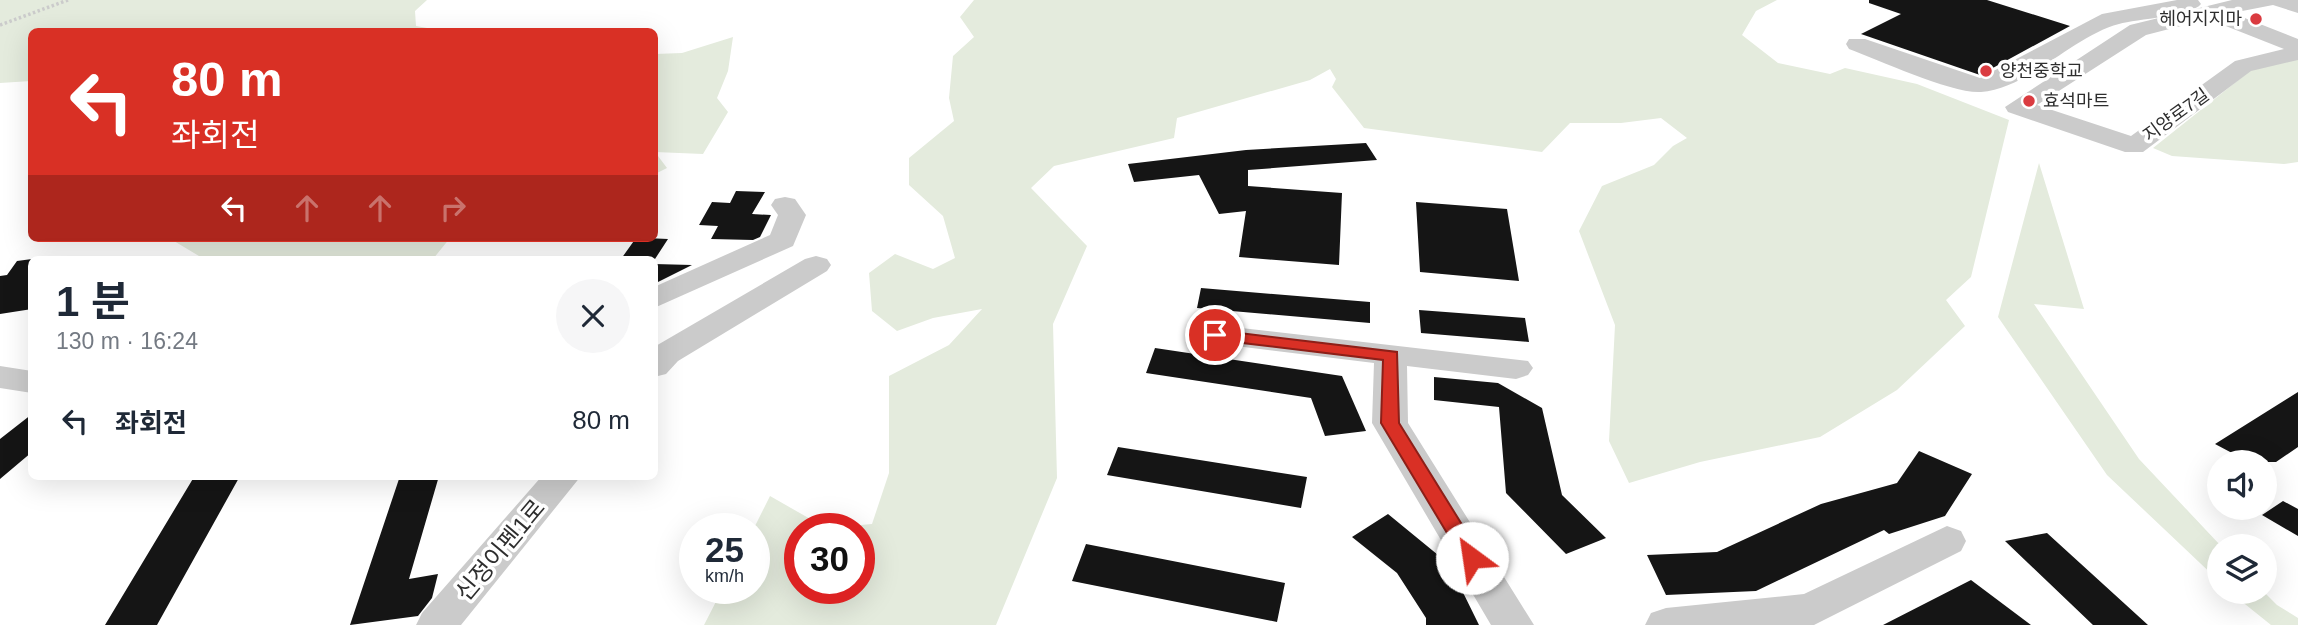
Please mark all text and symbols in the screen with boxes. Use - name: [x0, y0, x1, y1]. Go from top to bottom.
- place label: 헤어지지마: [2159, 9, 2242, 29]
- marker: 헤어지지마: [2248, 11, 2264, 27]
- text: 80 m: [171, 52, 283, 106]
- icon: left: [56, 56, 147, 147]
- place label: 양천중학교: [2000, 61, 2083, 81]
- marker: 양천중학교: [1978, 63, 1994, 79]
- street label: 지양로7길: [2139, 84, 2213, 146]
- place label: 효석마트: [2043, 91, 2109, 111]
- marker: 효석마트: [2021, 93, 2037, 109]
- text: 좌회전: [171, 117, 259, 153]
- icon: left: [215, 189, 253, 227]
- icon: ahead: [288, 189, 326, 227]
- icon: ahead: [361, 189, 399, 227]
- icon: right: [434, 189, 472, 227]
- text: 1 분: [56, 278, 130, 325]
- button: close: [556, 279, 630, 353]
- pin: [1185, 305, 1245, 365]
- icon: arrive: [1196, 316, 1234, 354]
- text: 130 m · 16:24: [56, 328, 198, 354]
- icon: left: [56, 402, 94, 440]
- text: 80 m: [572, 405, 630, 435]
- text: 좌회전: [115, 408, 187, 438]
- map controls: [2207, 450, 2277, 604]
- button: sound: [2207, 450, 2277, 520]
- street label: 신정이펜1로: [450, 494, 550, 606]
- speed limit sign: 30: [784, 513, 875, 604]
- position arrow: [1435, 521, 1509, 595]
- text: 25: [705, 530, 744, 569]
- button: layers: [2207, 534, 2277, 604]
- text: km/h: [705, 566, 744, 586]

